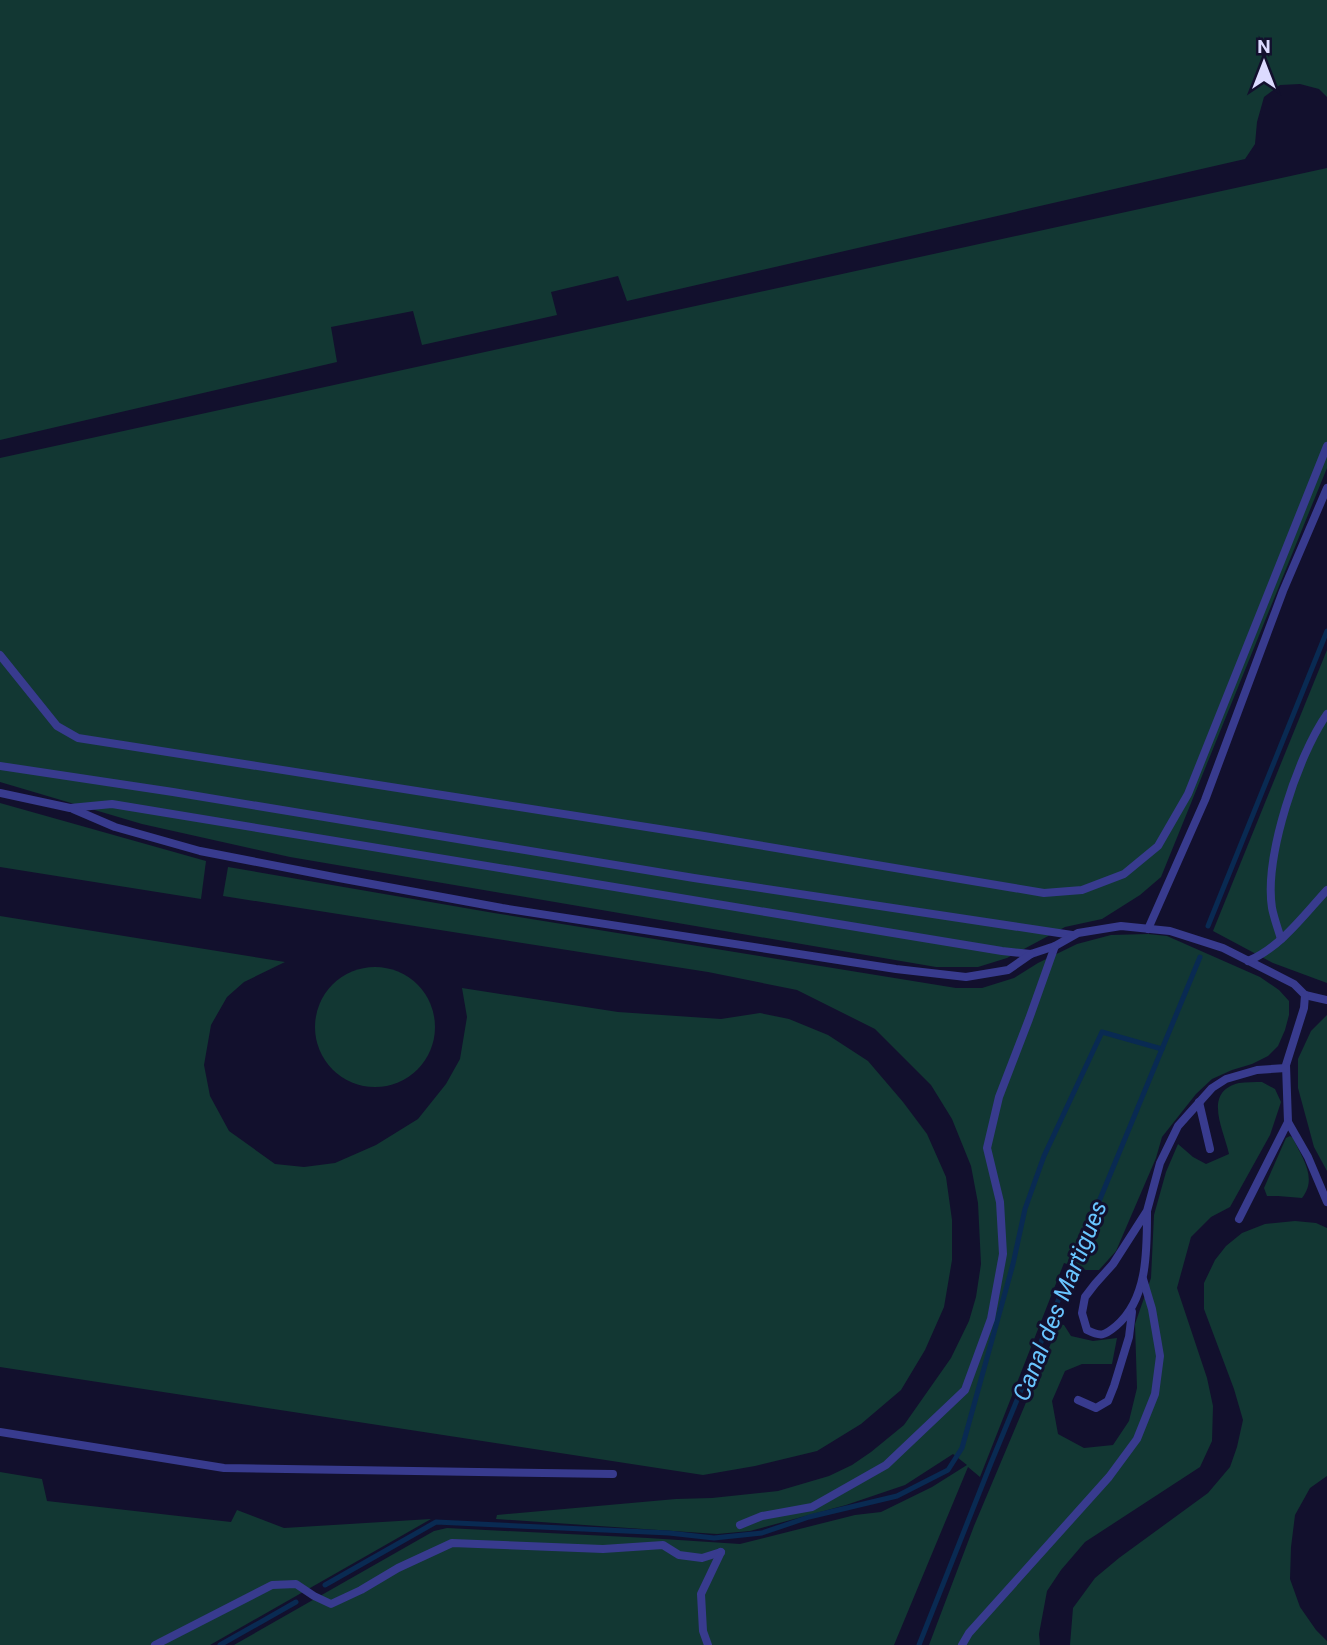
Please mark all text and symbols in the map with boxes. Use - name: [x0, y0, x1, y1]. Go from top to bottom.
- north arrow: [1229, 28, 1299, 98]
- text: N: [1257, 35, 1271, 58]
- water label: Canal des Martigues: [1007, 1197, 1113, 1405]

